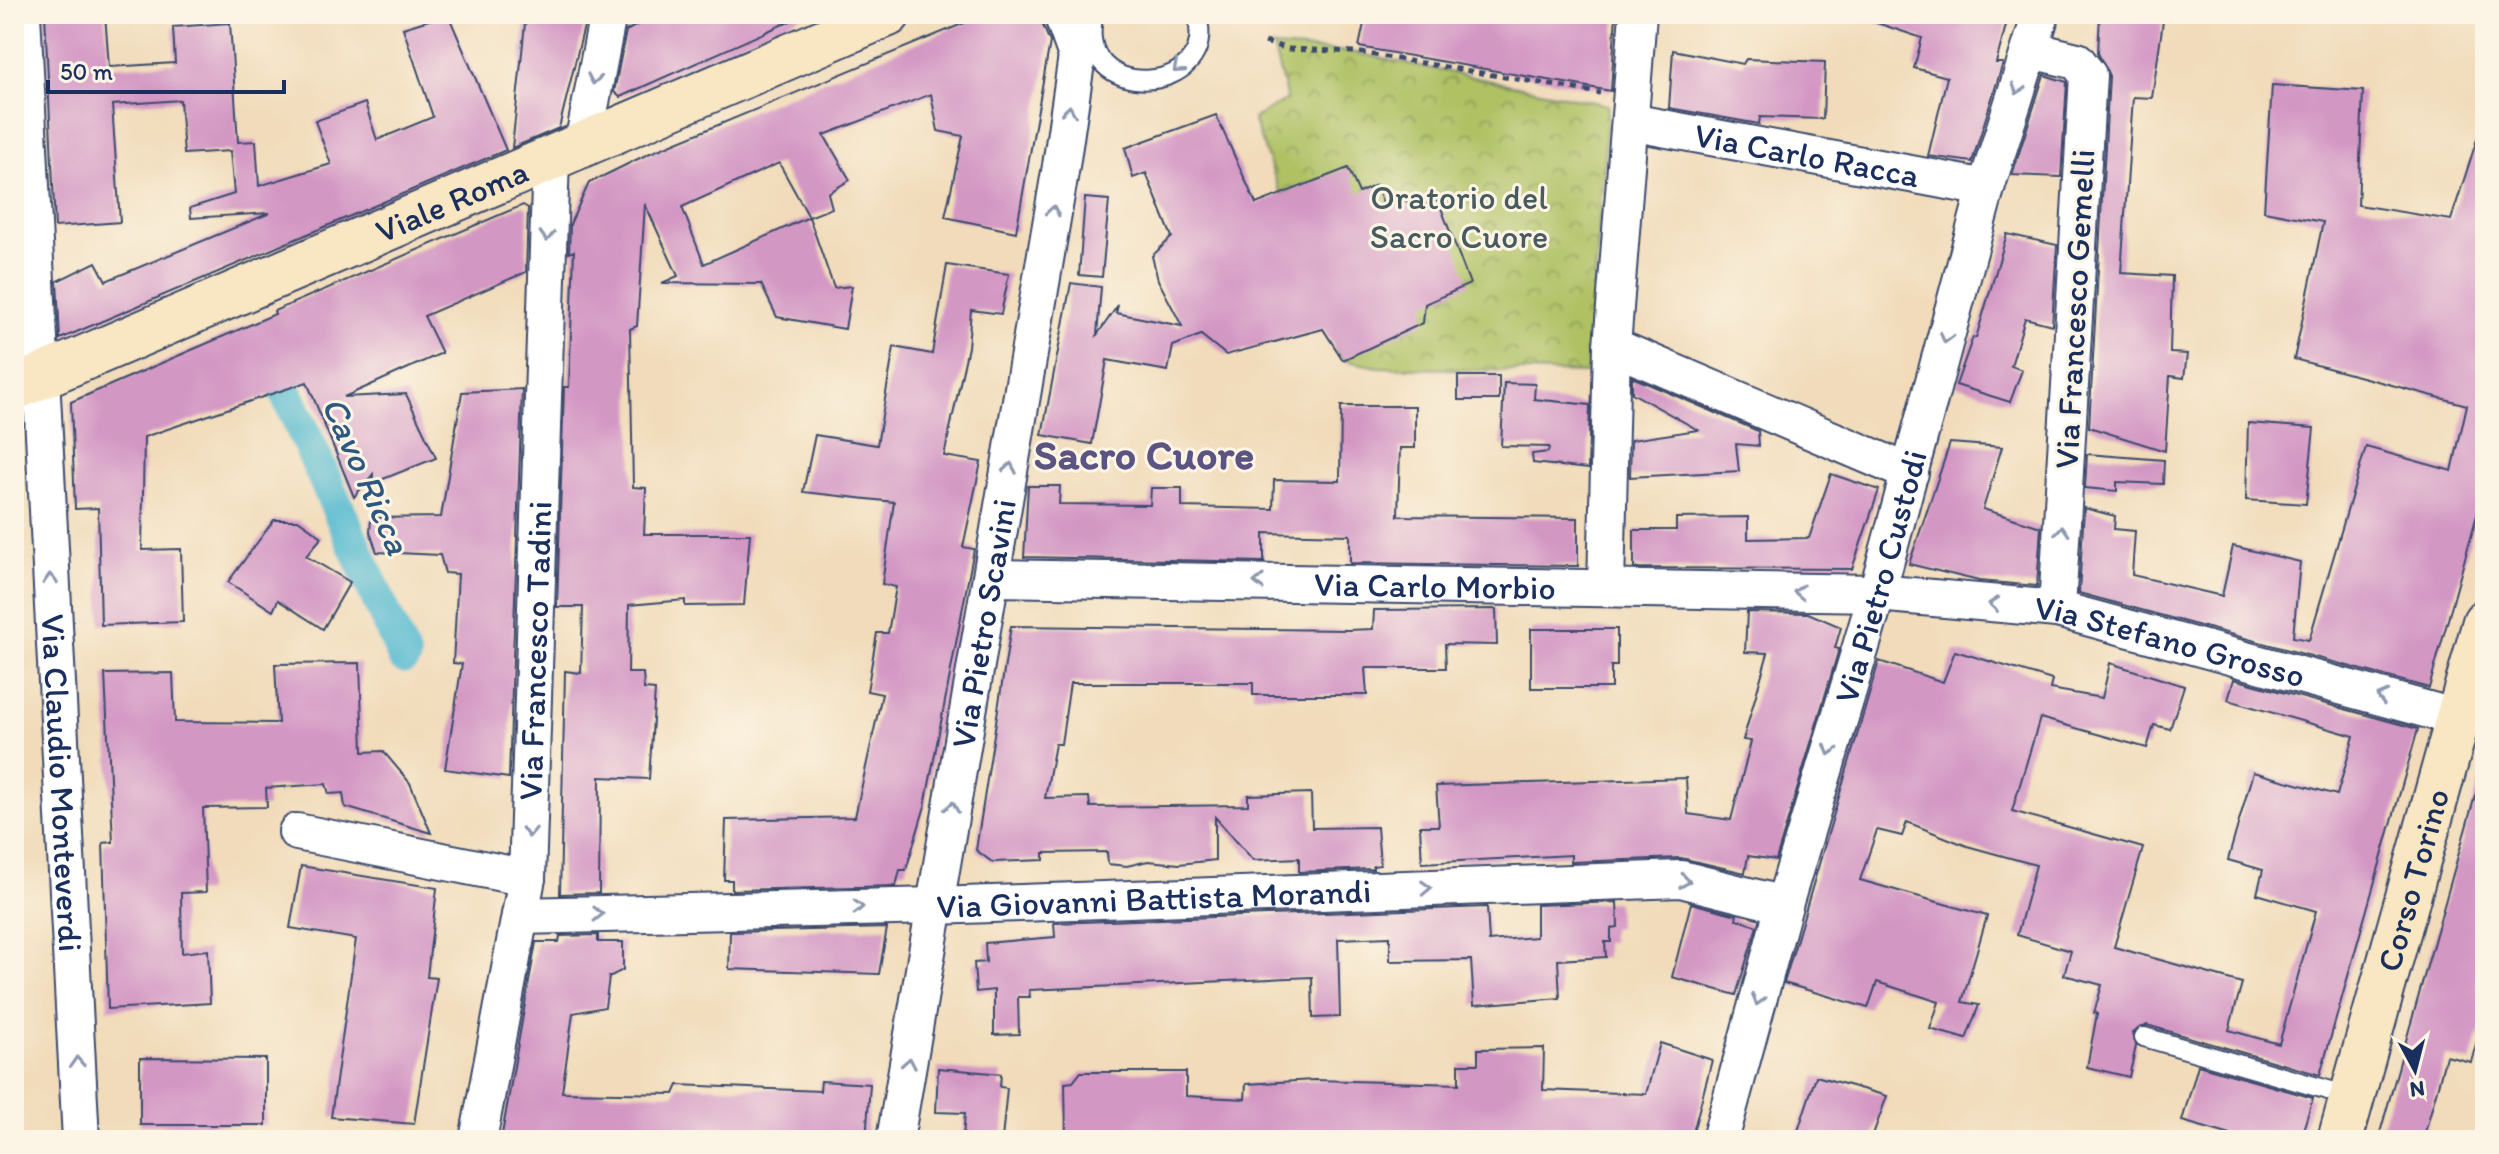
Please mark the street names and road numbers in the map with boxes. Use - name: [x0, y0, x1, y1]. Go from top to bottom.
- street label: Via Carlo Racca: [1691, 114, 1923, 196]
- street label: Via Francesco Gemelli: [2046, 148, 2103, 470]
- street label: Viale Roma: [369, 151, 534, 252]
- street label: Via Pietro Custodi: [1825, 445, 1936, 708]
- street label: Via Pietro Scavini: [942, 496, 1025, 751]
- street label: Via Francesco Tadini: [510, 500, 561, 801]
- street label: Via Carlo Morbio: [1314, 563, 1556, 609]
- street label: Via Stefano Grosso: [2033, 587, 2310, 697]
- street label: Via Claudio Monteverdi: [32, 613, 91, 953]
- street label: Corso Torino: [2368, 784, 2458, 976]
- street label: Via Giovanni Battista Morandi: [936, 870, 1372, 927]

